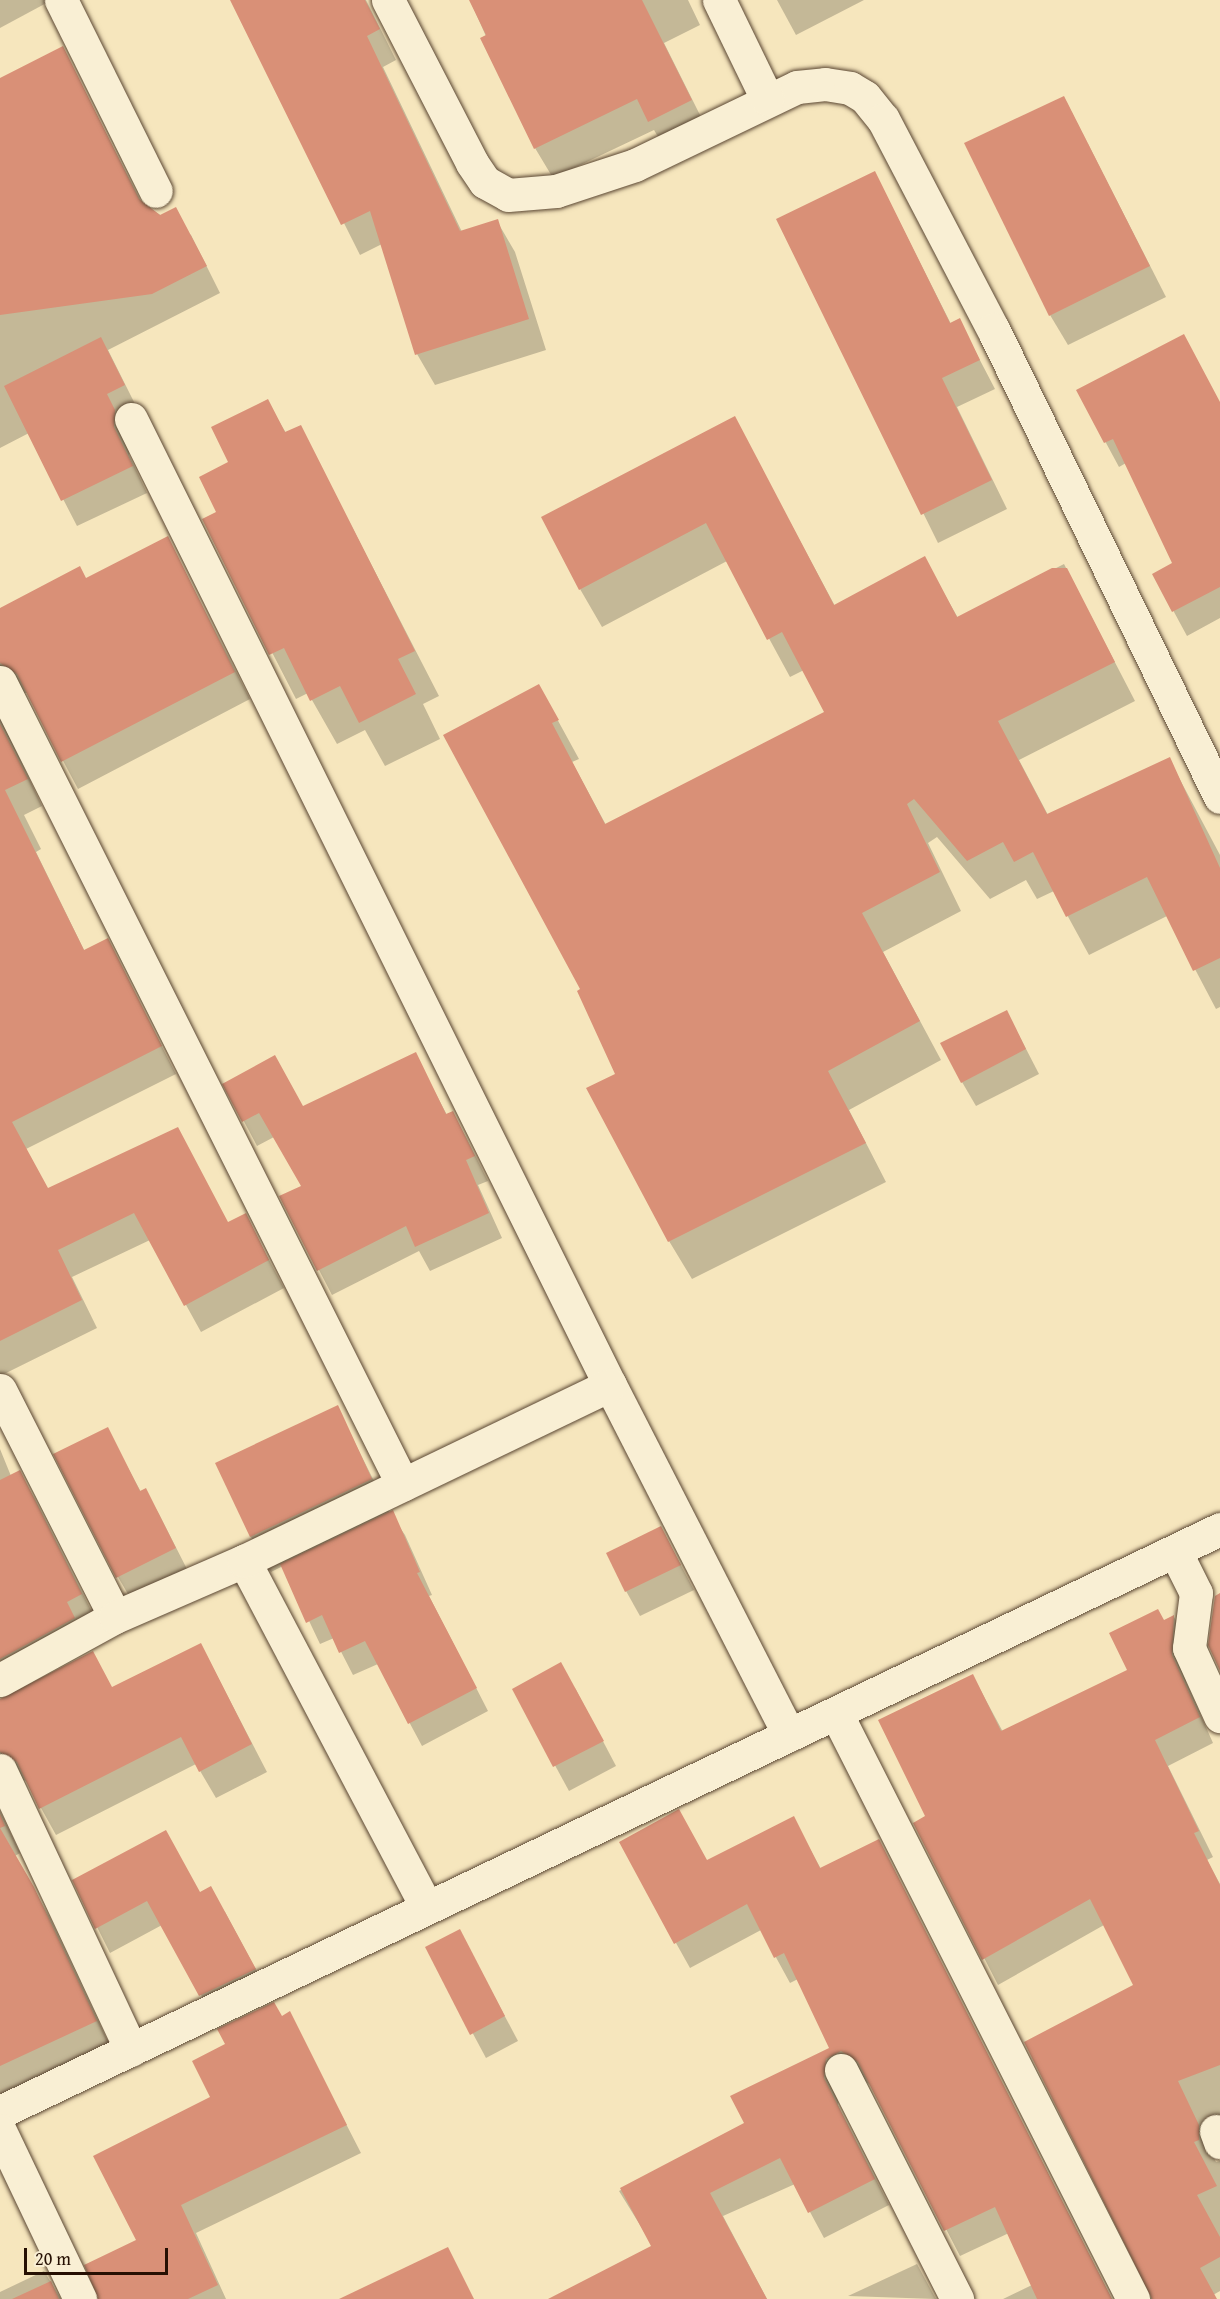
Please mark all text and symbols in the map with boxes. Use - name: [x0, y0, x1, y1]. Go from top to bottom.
- scale bar: [27, 2236, 171, 2274]
- text: 20 m: [35, 2245, 71, 2272]

